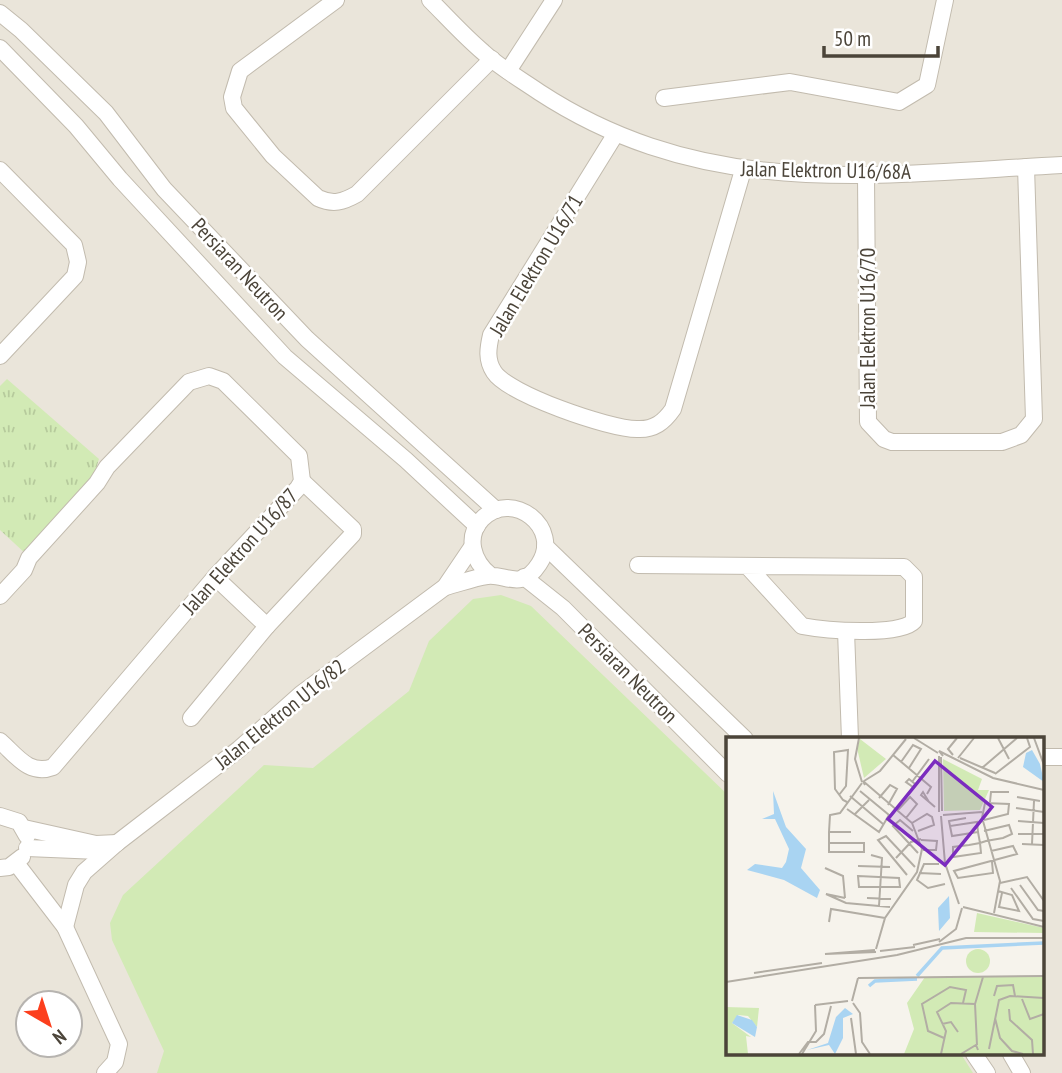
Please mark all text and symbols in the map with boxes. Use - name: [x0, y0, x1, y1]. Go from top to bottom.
- scale bar: [824, 14, 938, 58]
- text: 50 m: [834, 25, 871, 52]
- street label: Jalan Elektron U16/68A: [740, 155, 911, 185]
- street label: Jalan Elektron U16/71: [483, 189, 589, 342]
- street label: Persiaran Neutron: [186, 212, 294, 326]
- street label: Jalan Elektron U16/70: [854, 248, 881, 409]
- street label: Jalan Elektron U16/87: [176, 482, 304, 620]
- street label: Persiaran Neutron: [572, 617, 684, 729]
- street label: Jalan Elektron U16/82: [208, 653, 351, 776]
- inset map: [726, 737, 1044, 1056]
- north arrow: [14, 989, 84, 1059]
- text: N: [48, 1025, 71, 1050]

